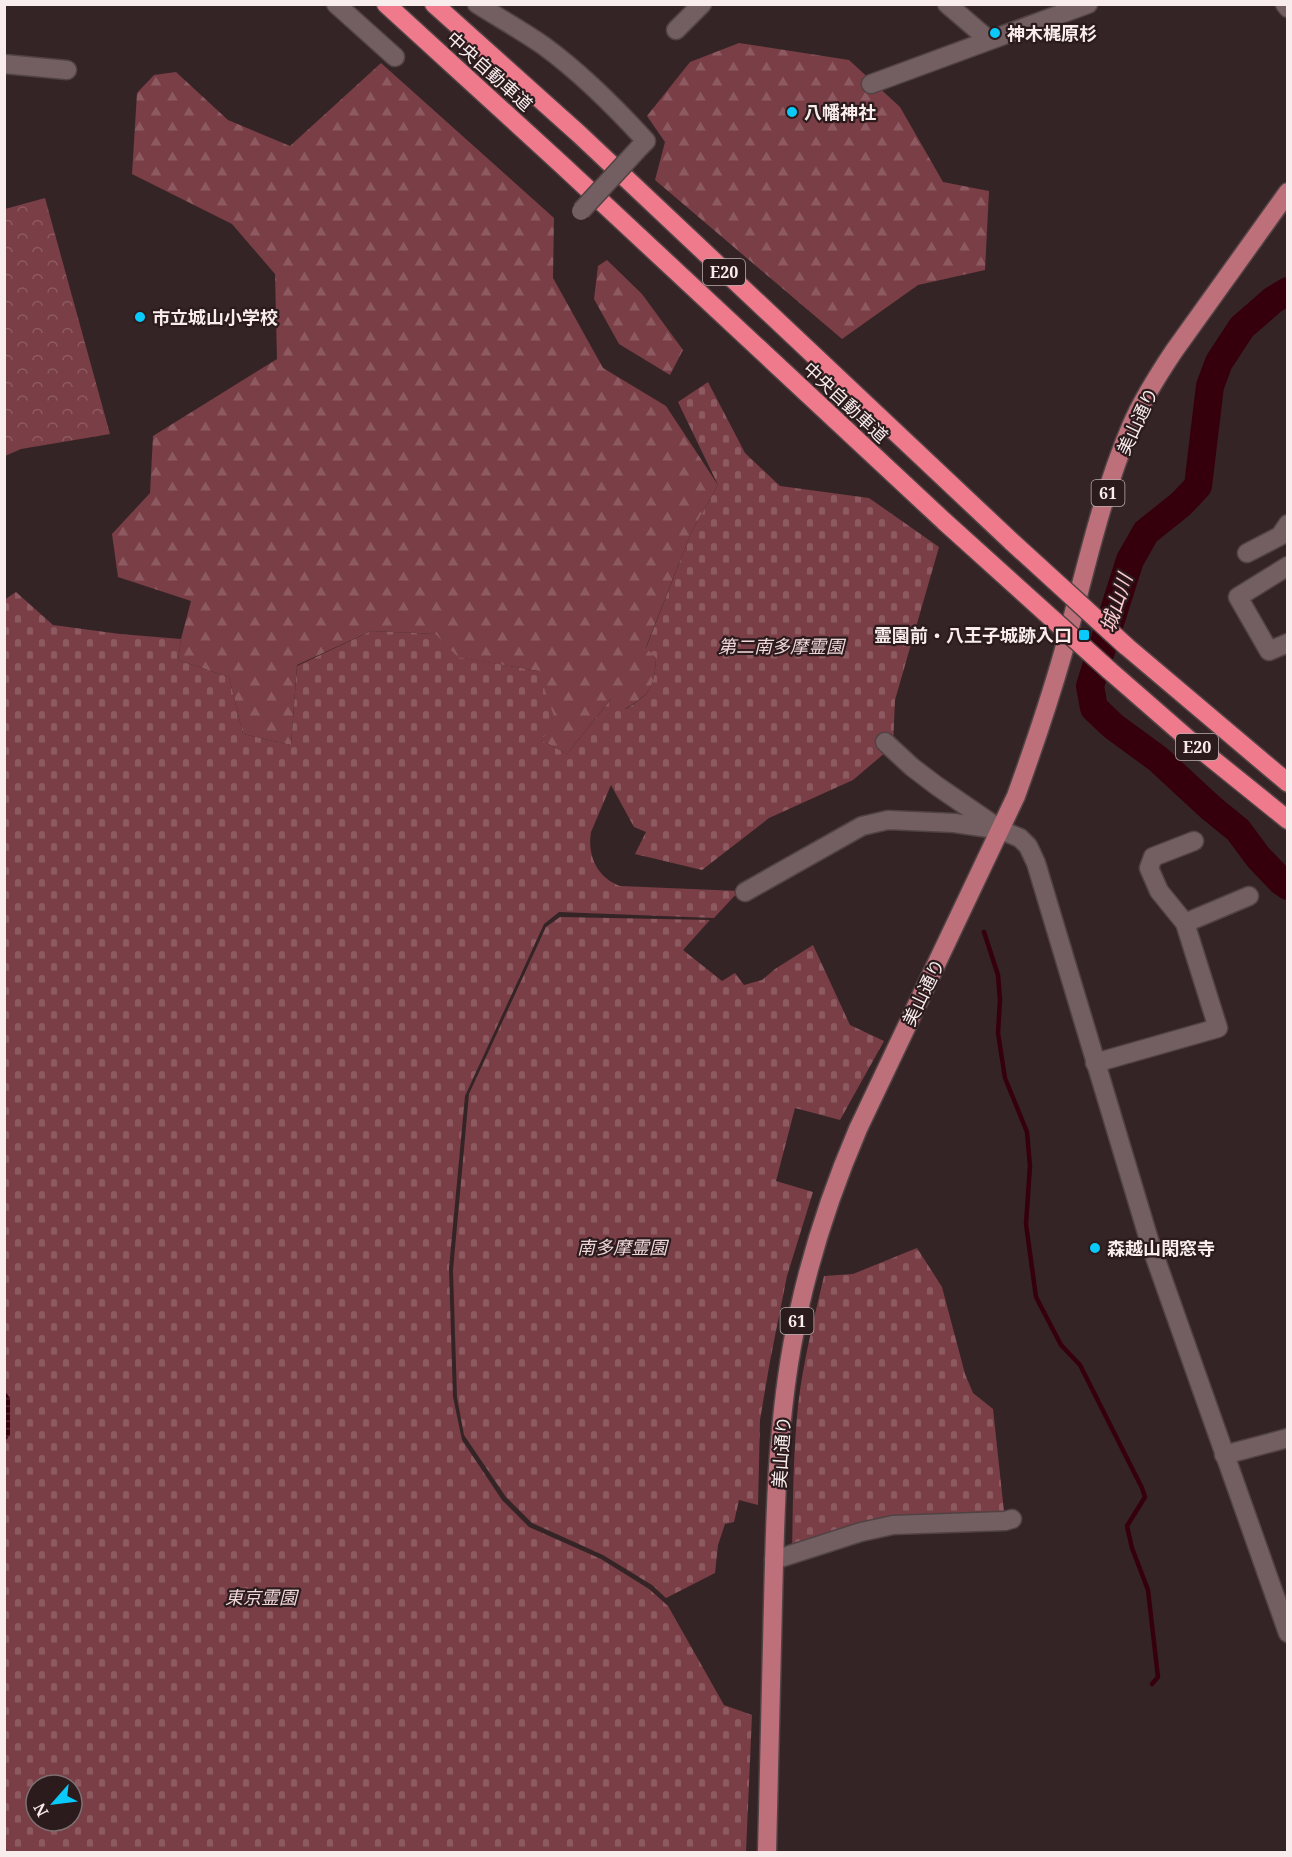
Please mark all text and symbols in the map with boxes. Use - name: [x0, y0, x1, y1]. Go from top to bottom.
- place label: 神木梶原杉: [1007, 21, 1097, 45]
- street label: 中央自動車道: [442, 26, 538, 116]
- marker: 神木梶原杉: [988, 26, 1002, 40]
- place label: 八幡神社: [804, 100, 876, 124]
- marker: 八幡神社: [785, 105, 799, 119]
- road number: E20: [703, 259, 745, 285]
- place label: 市立城山小学校: [152, 305, 278, 329]
- marker: 市立城山小学校: [133, 310, 147, 324]
- street label: 中央自動車道: [798, 356, 894, 448]
- street label: 美山通り: [1111, 383, 1163, 459]
- road number: 61: [1092, 480, 1124, 506]
- water label: 城山川: [1094, 568, 1139, 636]
- place label: 霊園前・八王子城跡入口: [874, 623, 1072, 647]
- marker: 霊園前・八王子城跡入口: [1077, 628, 1091, 642]
- park label: 第二南多摩霊園: [718, 634, 847, 658]
- road number: E20: [1176, 734, 1218, 760]
- street label: 美山通り: [896, 954, 950, 1030]
- park label: 南多摩霊園: [577, 1235, 670, 1259]
- place label: 森越山閑窓寺: [1107, 1236, 1215, 1260]
- marker: 森越山閑窓寺: [1088, 1241, 1102, 1255]
- road number: 61: [780, 1308, 814, 1334]
- street label: 美山通り: [767, 1415, 795, 1489]
- park label: 東京霊園: [225, 1585, 300, 1609]
- north arrow: [24, 1773, 84, 1833]
- text: N: [28, 1799, 53, 1821]

